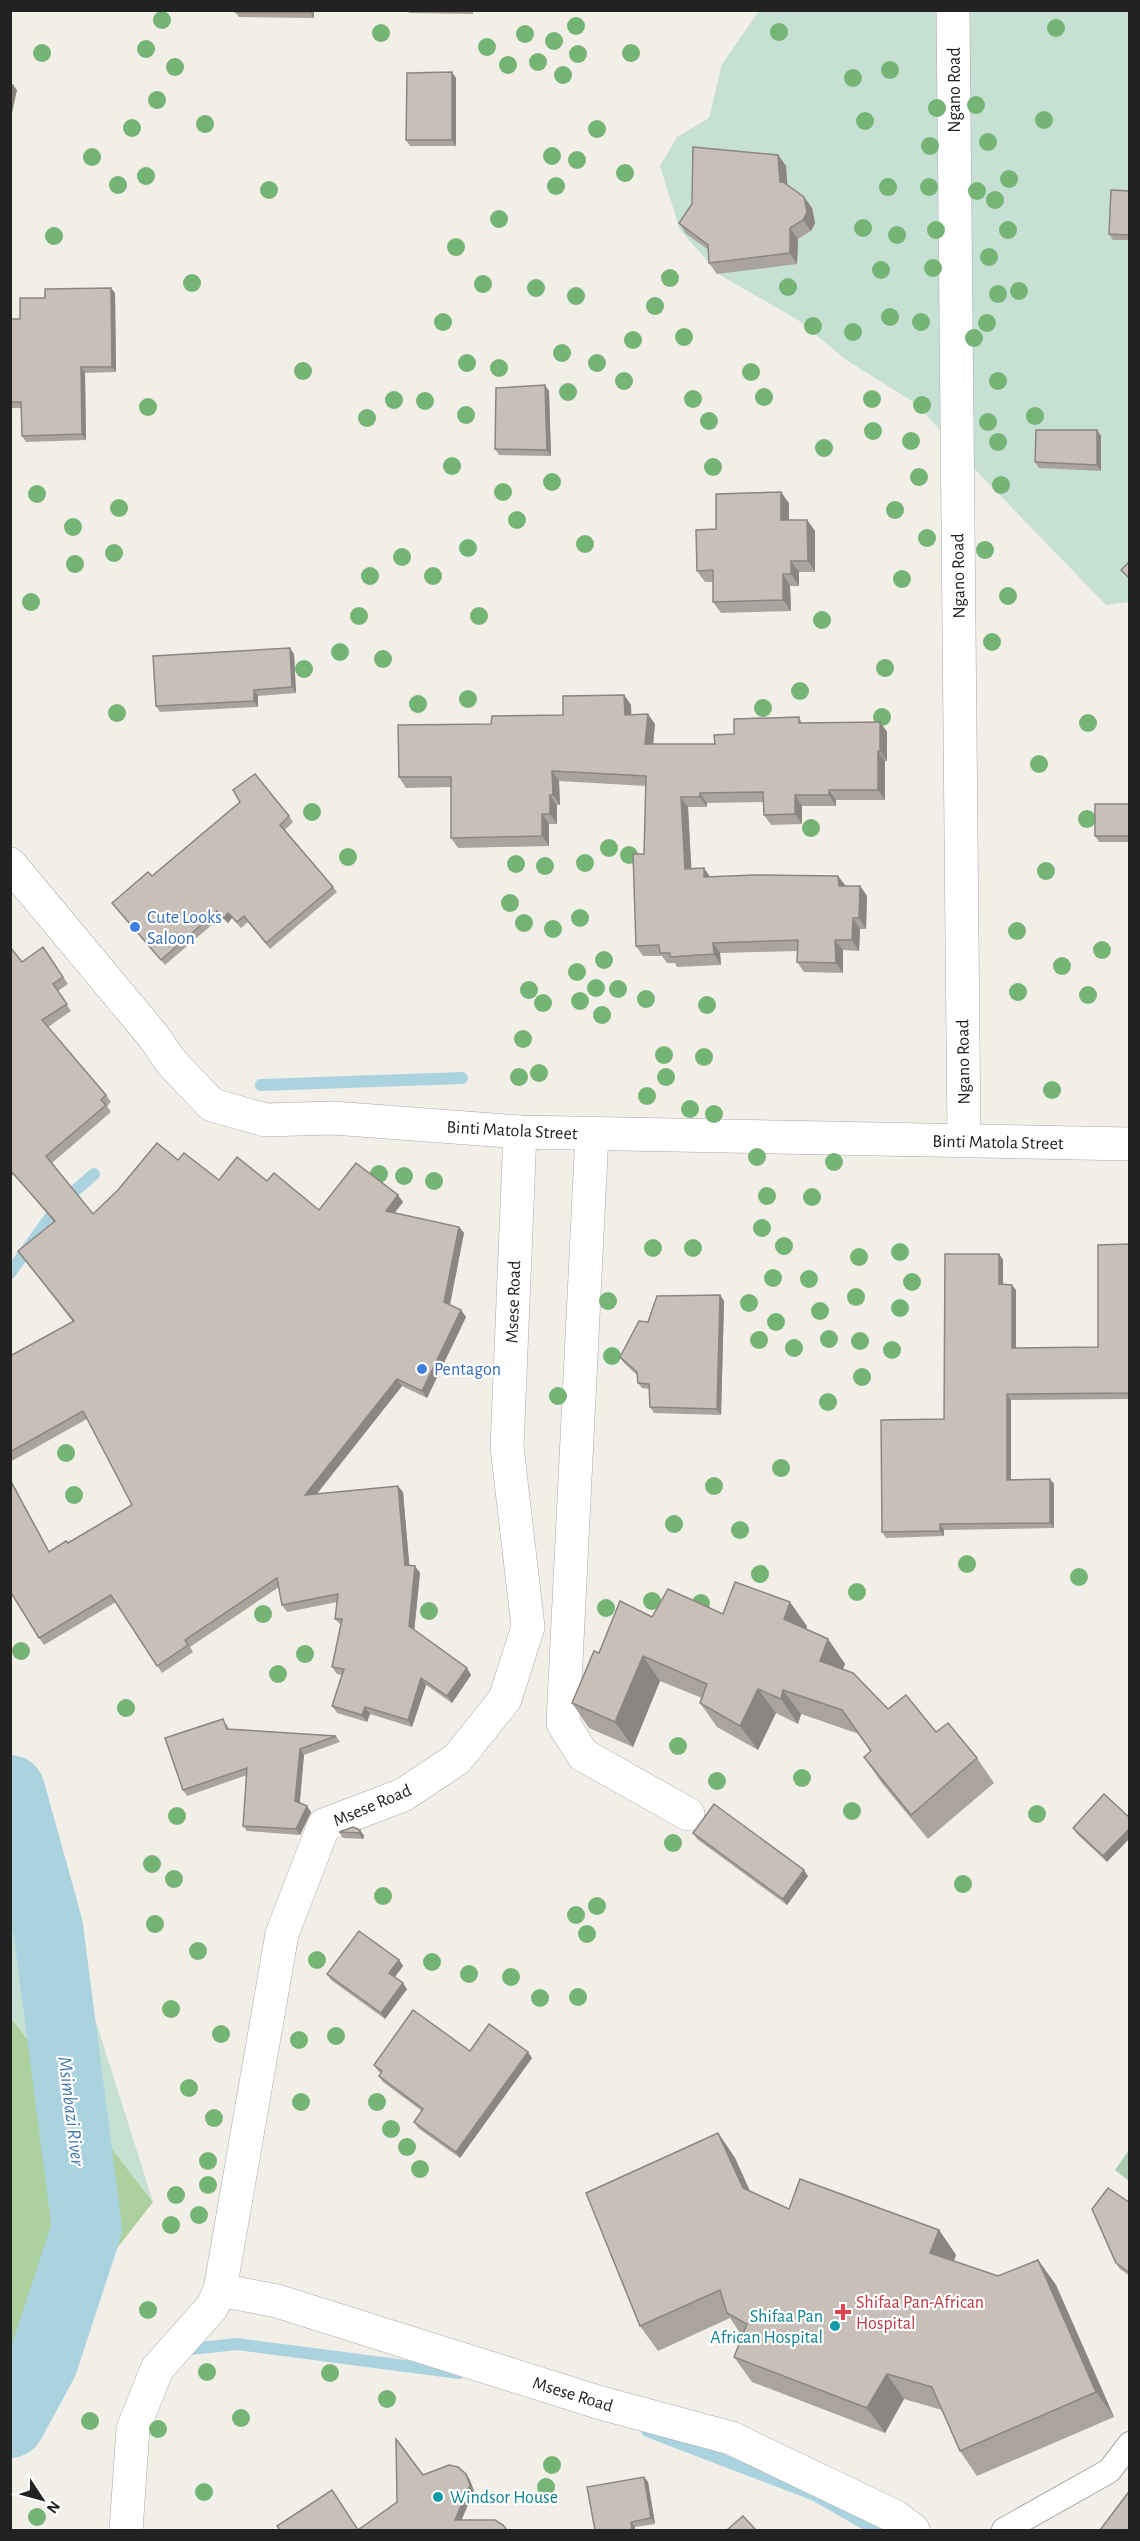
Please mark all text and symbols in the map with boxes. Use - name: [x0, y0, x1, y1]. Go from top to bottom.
- street label: Ngano Road: [946, 47, 964, 133]
- street label: Ngano Road: [949, 533, 969, 619]
- place label: Cute Looks Saloon: [147, 909, 222, 948]
- marker: Cute Looks Saloon: [128, 920, 142, 934]
- street label: Ngano Road: [954, 1019, 974, 1105]
- street label: Binti Matola Street: [446, 1119, 578, 1143]
- street label: Binti Matola Street: [932, 1133, 1064, 1153]
- street label: Msese Road: [504, 1260, 524, 1344]
- place label: Pentagon: [434, 1361, 501, 1379]
- marker: Pentagon: [415, 1362, 429, 1376]
- street label: Msese Road: [331, 1781, 414, 1830]
- water label: Msimbazi River: [54, 2055, 88, 2167]
- place label: Shifaa Pan-African Hospital: [856, 2294, 984, 2333]
- marker: Shifaa Pan-African Hospital: [834, 2303, 852, 2321]
- place label: Shifaa Pan African Hospital: [710, 2308, 823, 2347]
- marker: Shifaa Pan African Hospital: [828, 2319, 842, 2333]
- street label: Msese Road: [530, 2374, 615, 2416]
- north arrow: [12, 2469, 72, 2529]
- place label: Windsor House: [450, 2489, 558, 2507]
- marker: Windsor House: [431, 2490, 445, 2504]
- text: N: [44, 2498, 63, 2516]

